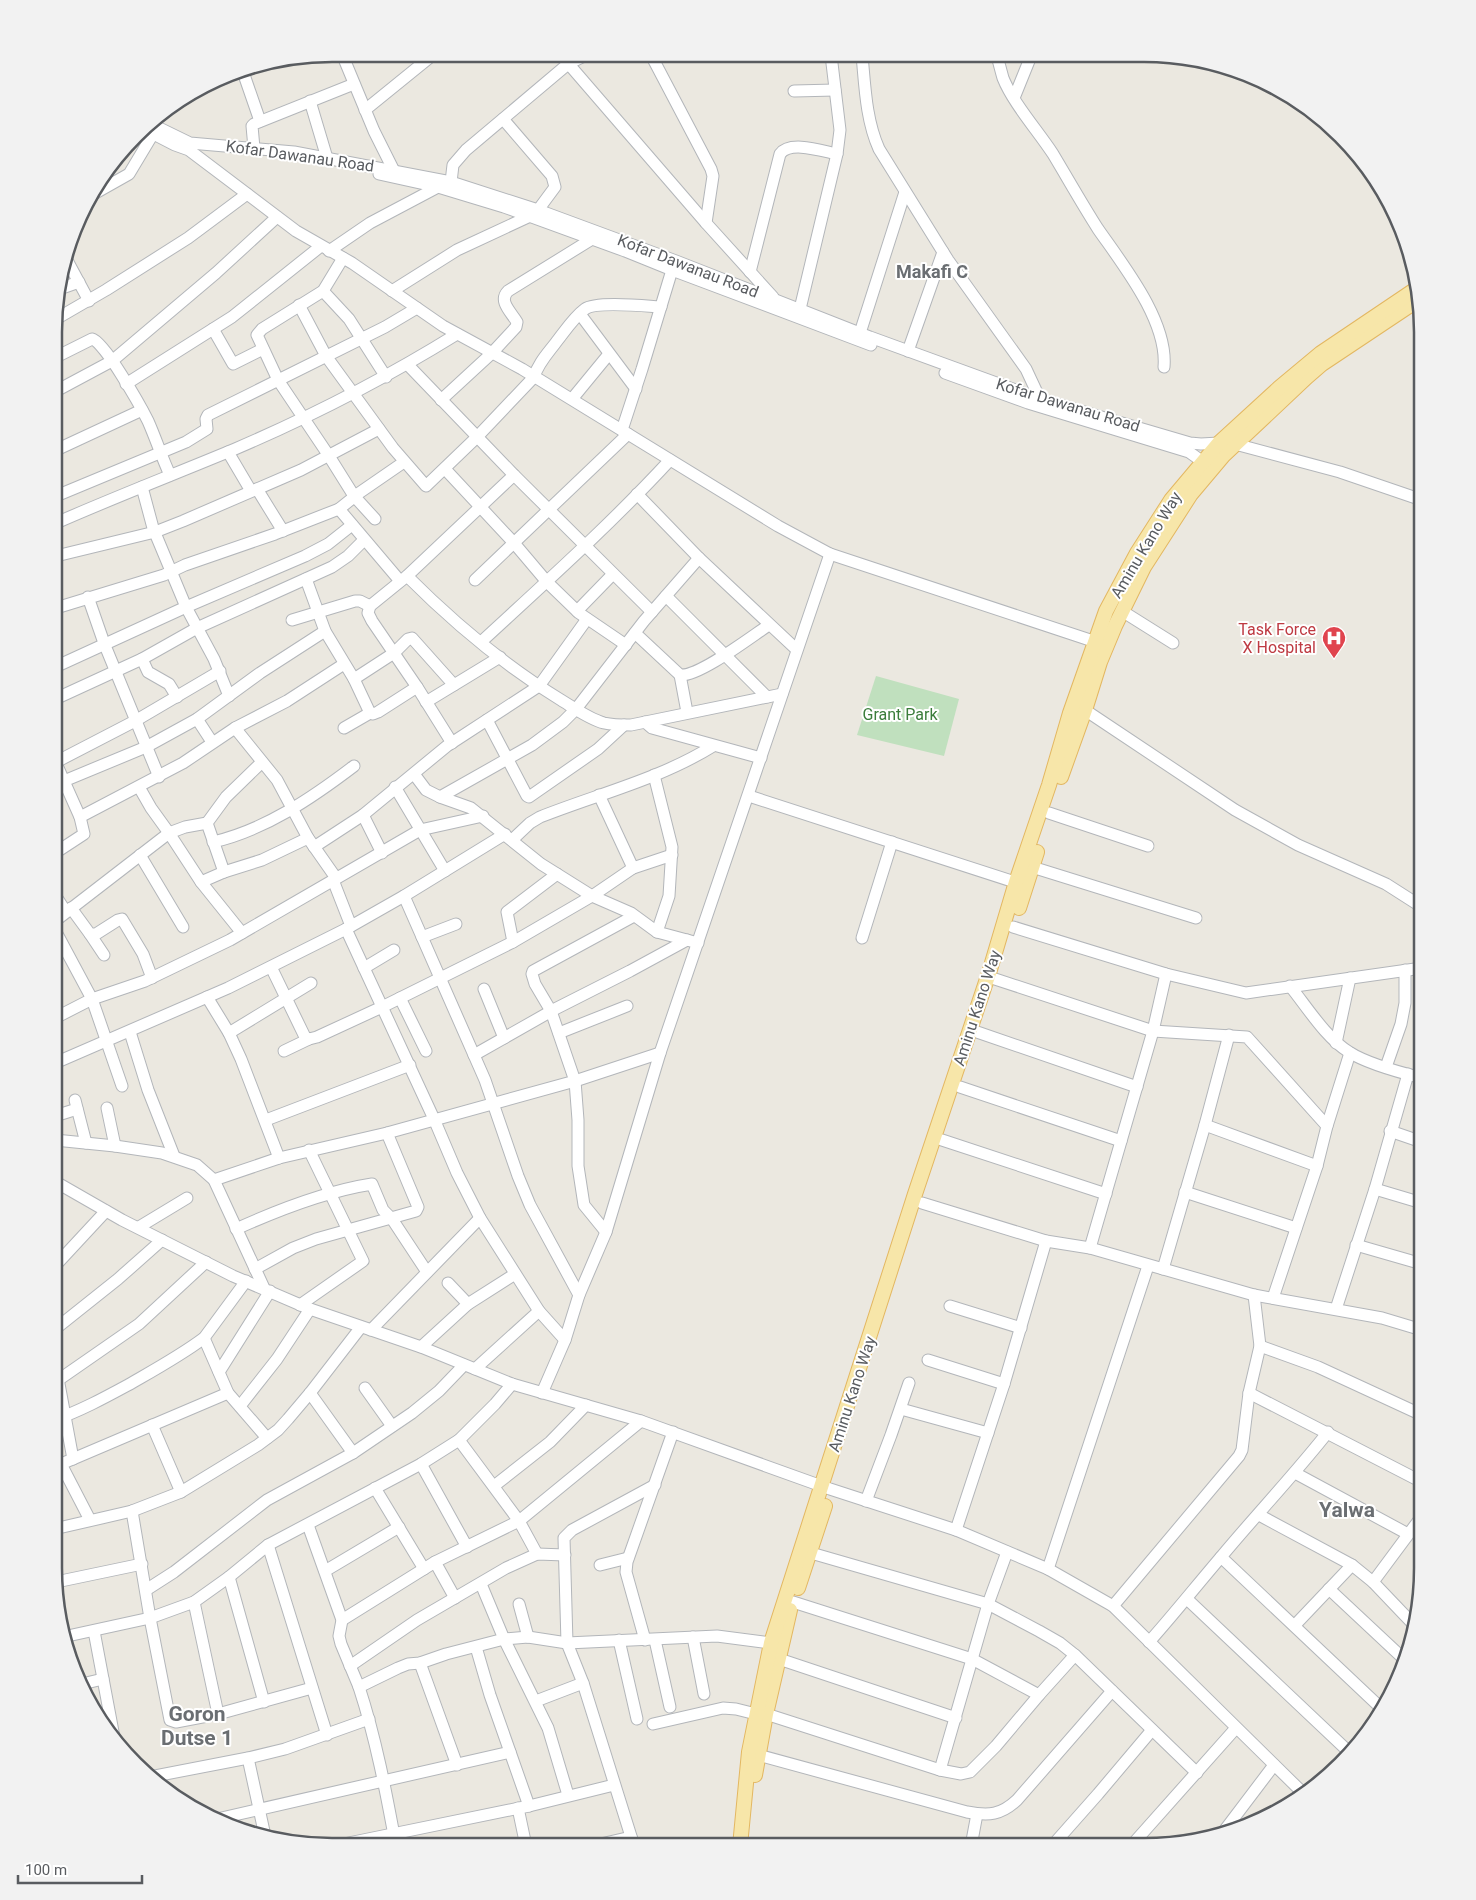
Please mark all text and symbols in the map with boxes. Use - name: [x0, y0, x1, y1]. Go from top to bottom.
- street label: Kofar Dawanau Road: [225, 136, 375, 176]
- street label: Kofar Dawanau Road: [615, 230, 761, 302]
- district label: Makafi C: [896, 261, 968, 282]
- street label: Kofar Dawanau Road: [994, 374, 1142, 436]
- street label: Aminu Kano Way: [1107, 488, 1185, 602]
- place label: Task Force X Hospital: [1238, 620, 1316, 657]
- hospital icon: Task Force X Hospital: [1321, 625, 1347, 659]
- park label: Grant Park: [863, 705, 938, 724]
- street label: Aminu Kano Way: [949, 947, 1005, 1068]
- street label: Aminu Kano Way: [824, 1333, 880, 1454]
- district label: Yalwa: [1319, 1498, 1375, 1522]
- district label: Goron Dutse 1: [161, 1702, 233, 1750]
- scale bar: [18, 1852, 141, 1884]
- text: 100 m: [25, 1861, 67, 1879]

